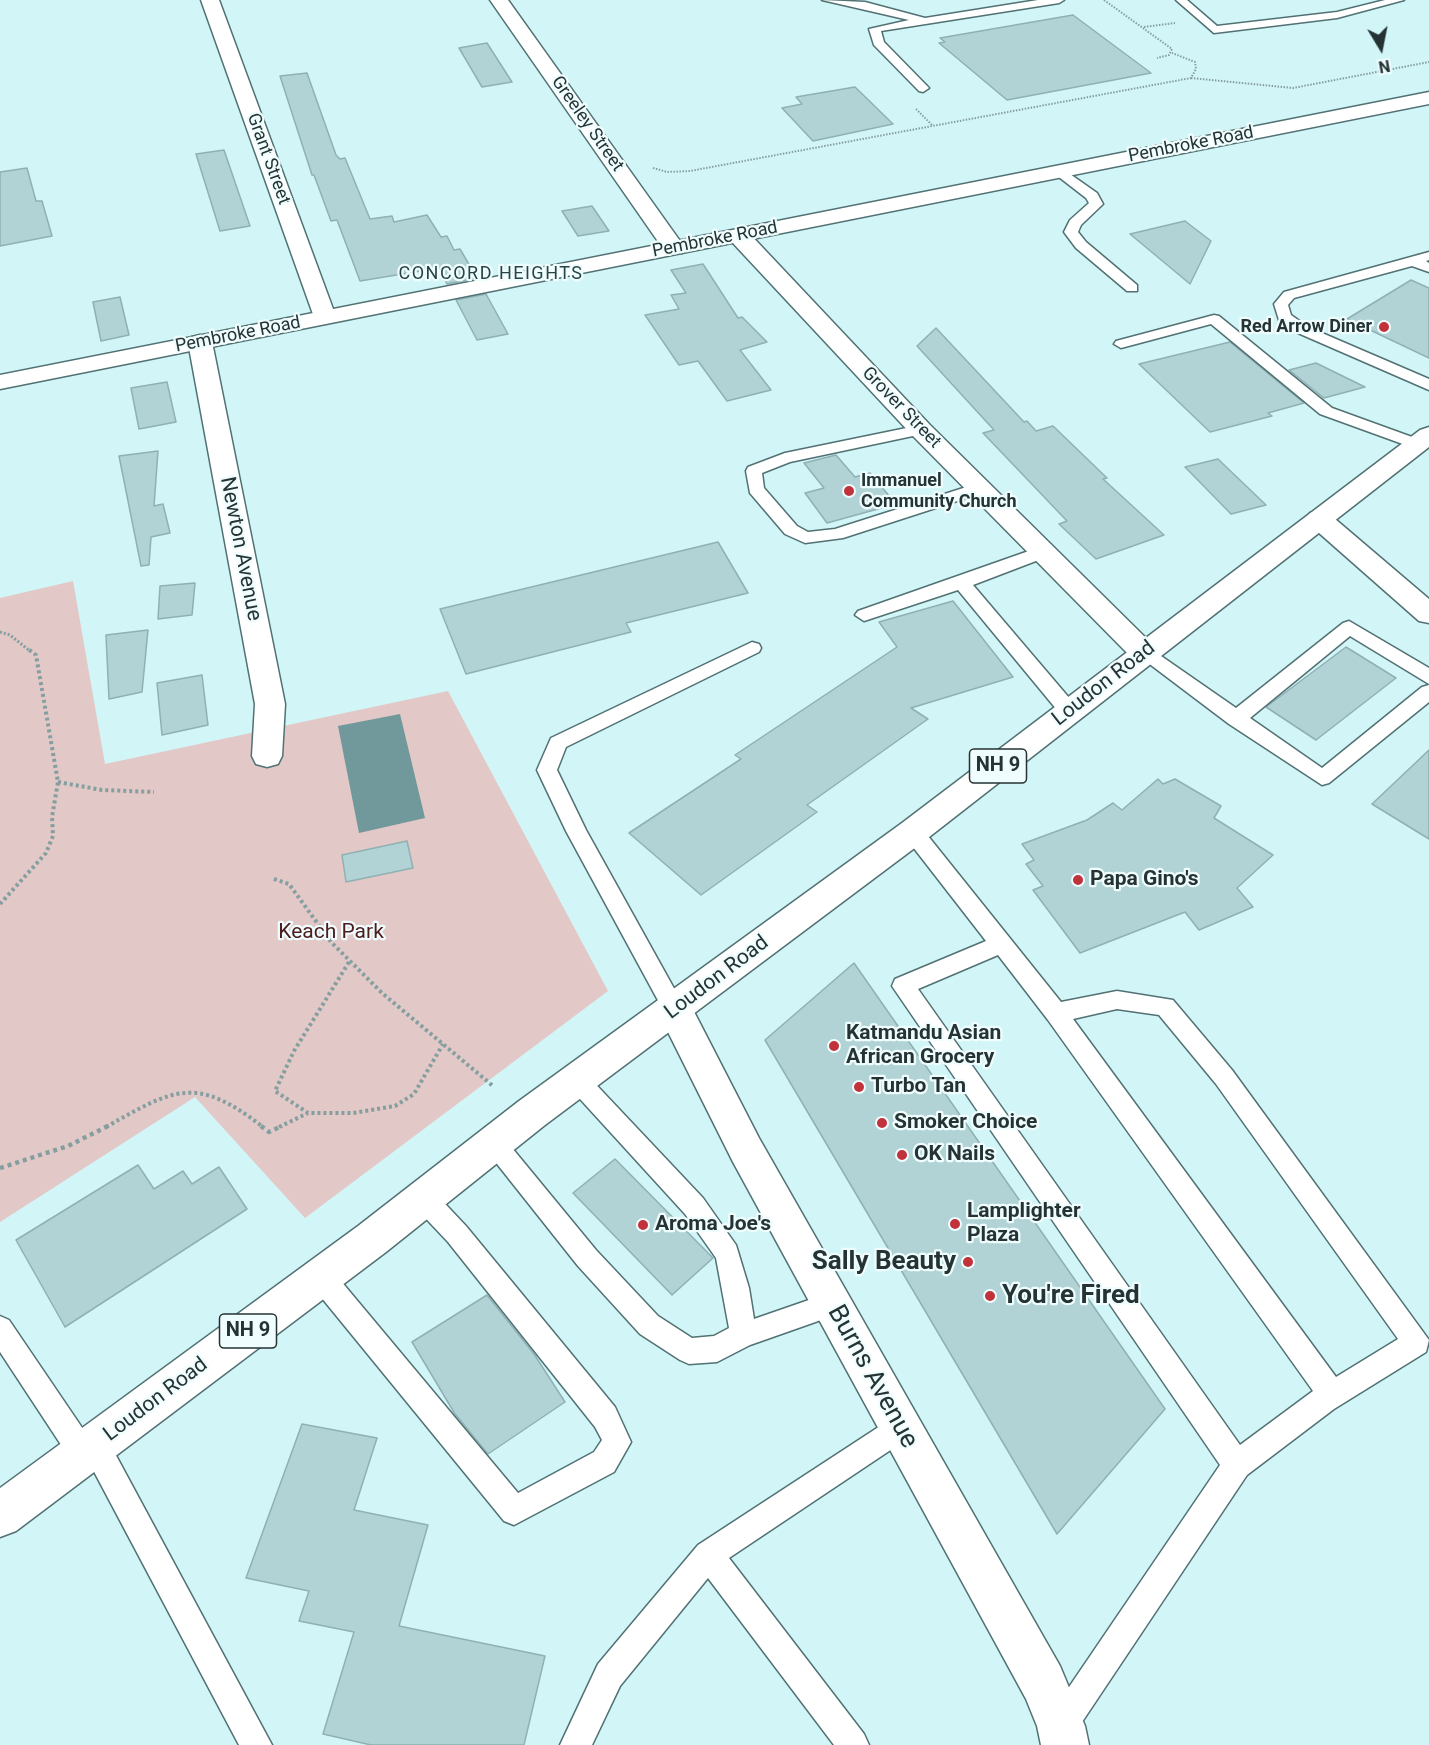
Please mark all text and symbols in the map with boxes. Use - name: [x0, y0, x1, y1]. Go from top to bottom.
- north arrow: [1351, 18, 1411, 78]
- text: N: [1377, 56, 1391, 77]
- street label: Greeley Street: [546, 72, 628, 176]
- street label: Grant Street: [242, 110, 294, 208]
- street label: Pembroke Road: [1127, 122, 1255, 168]
- street label: Pembroke Road: [651, 217, 779, 263]
- district label: CONCORD HEIGHTS: [398, 263, 584, 285]
- street label: Pembroke Road: [174, 312, 302, 358]
- place label: Red Arrow Diner: [1240, 316, 1372, 338]
- marker: Red Arrow Diner: [1377, 320, 1391, 334]
- street label: Grover Street: [857, 363, 945, 453]
- place label: Immanuel Community Church: [861, 470, 1017, 512]
- street label: Newton Avenue: [214, 475, 266, 623]
- marker: Immanuel Community Church: [842, 484, 856, 498]
- street label: Loudon Road: [1048, 636, 1160, 732]
- road number: NH 9: [970, 749, 1026, 783]
- place label: Papa Gino's: [1090, 867, 1199, 893]
- marker: Papa Gino's: [1071, 873, 1085, 887]
- park label: Keach Park: [278, 920, 384, 946]
- street label: Loudon Road: [660, 931, 774, 1025]
- place label: Katmandu Asian African Grocery: [846, 1021, 1001, 1071]
- marker: Katmandu Asian African Grocery: [827, 1039, 841, 1053]
- place label: Turbo Tan: [871, 1074, 966, 1100]
- marker: Turbo Tan: [852, 1080, 866, 1094]
- place label: Smoker Choice: [894, 1110, 1037, 1136]
- marker: Smoker Choice: [875, 1116, 889, 1130]
- place label: OK Nails: [914, 1142, 995, 1168]
- marker: OK Nails: [895, 1148, 909, 1162]
- place label: Lamplighter Plaza: [967, 1199, 1081, 1249]
- place label: Aroma Joe's: [655, 1212, 771, 1238]
- marker: Lamplighter Plaza: [948, 1217, 962, 1231]
- marker: Aroma Joe's: [636, 1218, 650, 1232]
- place label: Sally Beauty: [812, 1246, 956, 1278]
- marker: Sally Beauty: [961, 1255, 975, 1269]
- place label: You're Fired: [1002, 1280, 1140, 1312]
- marker: You're Fired: [983, 1289, 997, 1303]
- street label: Burns Avenue: [820, 1300, 924, 1454]
- road number: NH 9: [220, 1314, 276, 1348]
- street label: Loudon Road: [99, 1353, 213, 1447]

